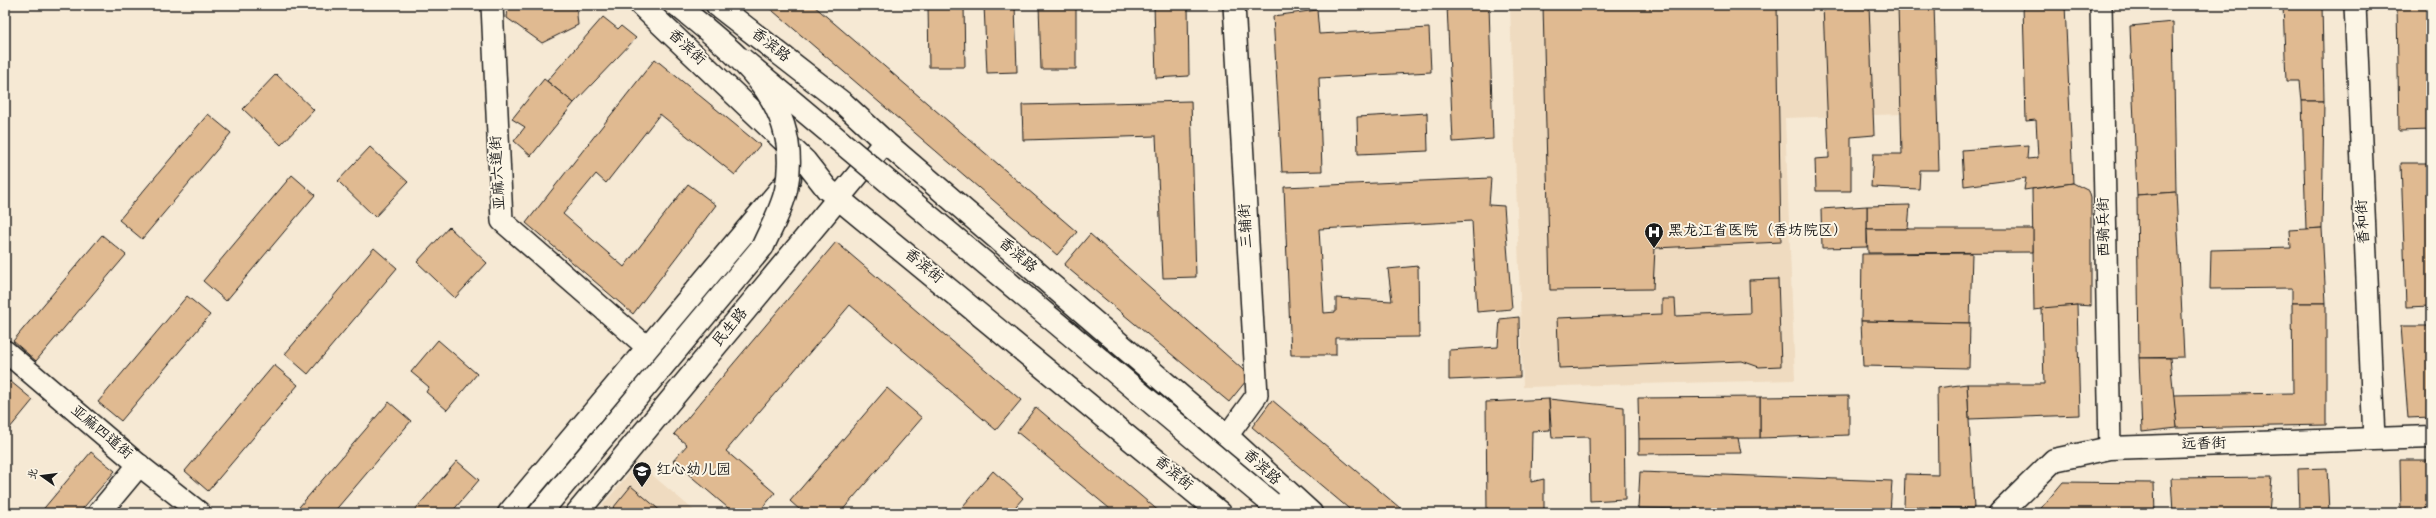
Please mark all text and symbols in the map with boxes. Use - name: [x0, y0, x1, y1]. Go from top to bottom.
- street label: 香滨路: [747, 25, 793, 67]
- street label: 香滨街: [663, 26, 709, 70]
- street label: 亚麻六道街: [488, 135, 510, 211]
- street label: 西骑兵街: [2095, 197, 2115, 257]
- street label: 香和街: [2354, 199, 2374, 245]
- street label: 三辅街: [1237, 203, 1257, 249]
- hospital icon: 黑龙江省医院（香坊院区）: [1643, 221, 1665, 249]
- place label: 黑龙江省医院（香坊院区）: [1668, 222, 1848, 241]
- street label: 香滨路: [994, 234, 1040, 278]
- street label: 香滨街: [900, 246, 946, 288]
- street label: 民生路: [710, 305, 752, 351]
- street label: 亚麻四道街: [66, 402, 136, 464]
- street label: 远香街: [2181, 435, 2227, 455]
- street label: 香滨路: [1238, 446, 1284, 490]
- street label: 香滨街: [1150, 453, 1196, 495]
- north arrow: [22, 456, 62, 496]
- school or university icon: 红心幼儿园: [631, 460, 653, 488]
- place label: 红心幼儿园: [656, 462, 731, 480]
- text: 北: [27, 467, 41, 481]

